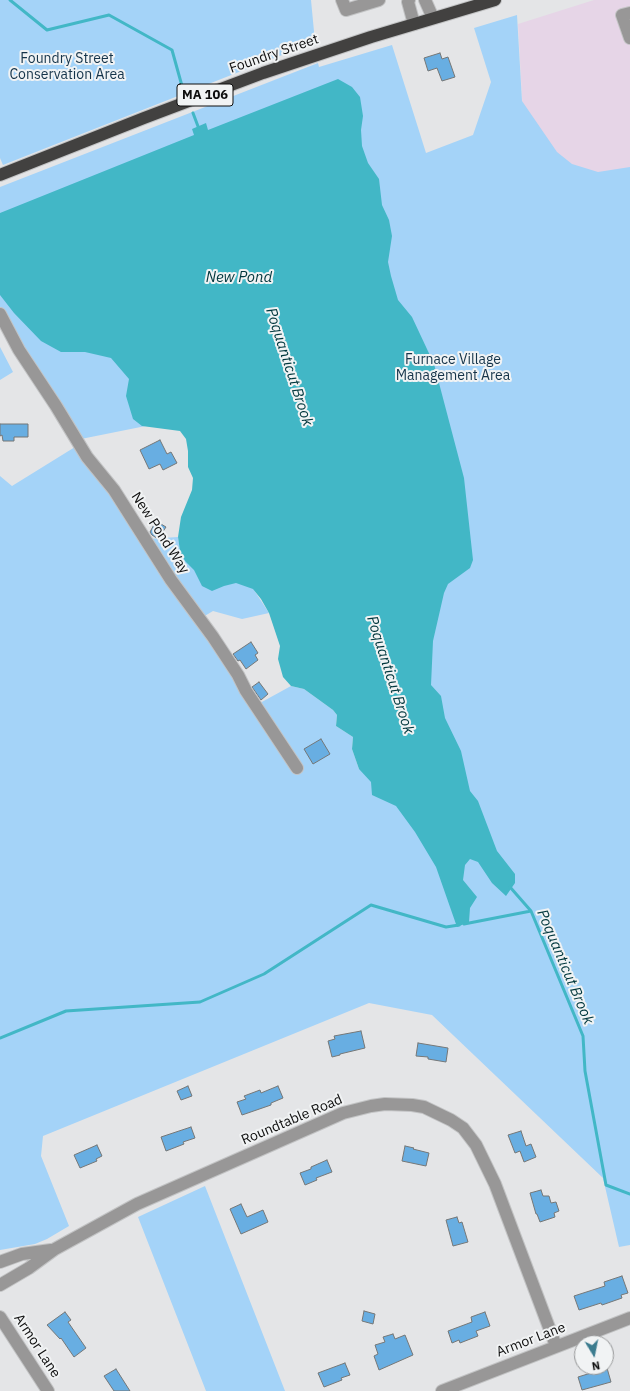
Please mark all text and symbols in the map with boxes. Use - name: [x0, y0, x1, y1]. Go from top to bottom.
- street label: Foundry Street: [227, 31, 321, 77]
- park label: Foundry Street Conservation Area: [9, 51, 125, 84]
- road number: MA 106: [177, 84, 233, 106]
- water label: New Pond: [206, 269, 272, 287]
- water label: Poquanticut Brook: [261, 306, 317, 428]
- park label: Furnace Village Management Area: [396, 352, 510, 384]
- street label: New Pond Way: [127, 489, 193, 577]
- water label: Poquanticut Brook: [362, 614, 418, 736]
- water label: Poquanticut Brook: [533, 907, 597, 1027]
- street label: Roundtable Road: [239, 1091, 345, 1149]
- street label: Armor Lane: [10, 1311, 64, 1381]
- street label: Armor Lane: [494, 1319, 568, 1361]
- north arrow: [574, 1335, 614, 1375]
- text: N: [591, 1358, 601, 1373]

